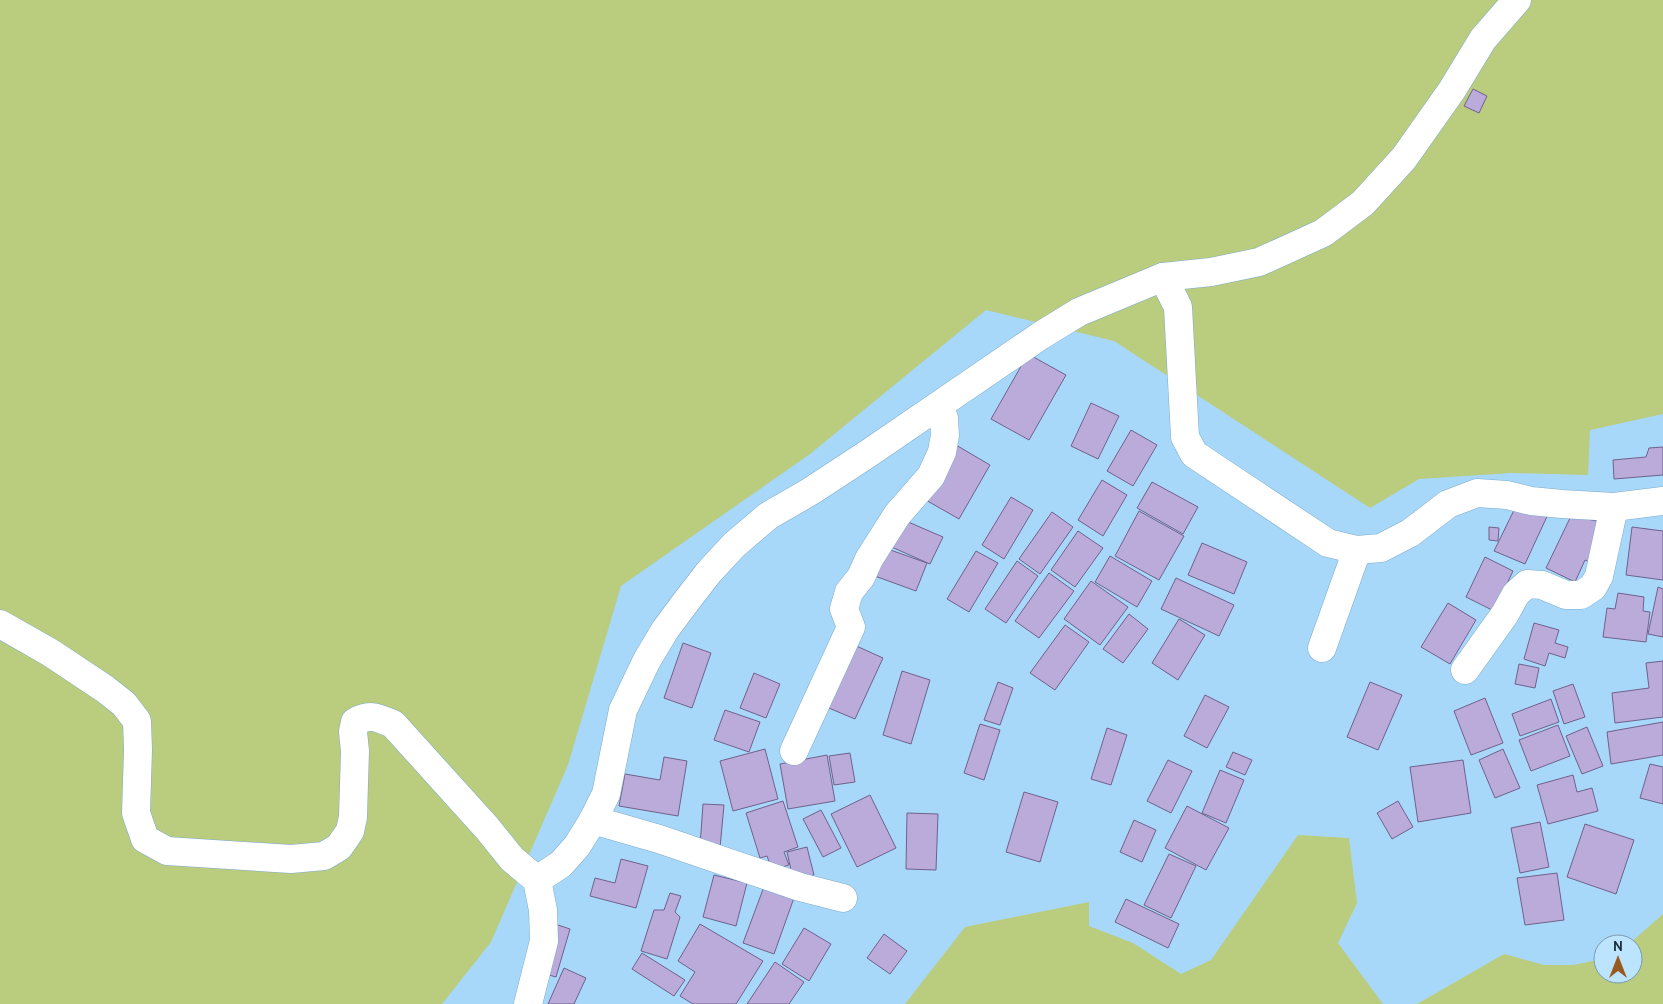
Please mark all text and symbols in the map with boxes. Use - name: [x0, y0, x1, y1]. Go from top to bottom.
- north arrow: [1593, 934, 1643, 984]
- text: N: [1613, 937, 1623, 955]

